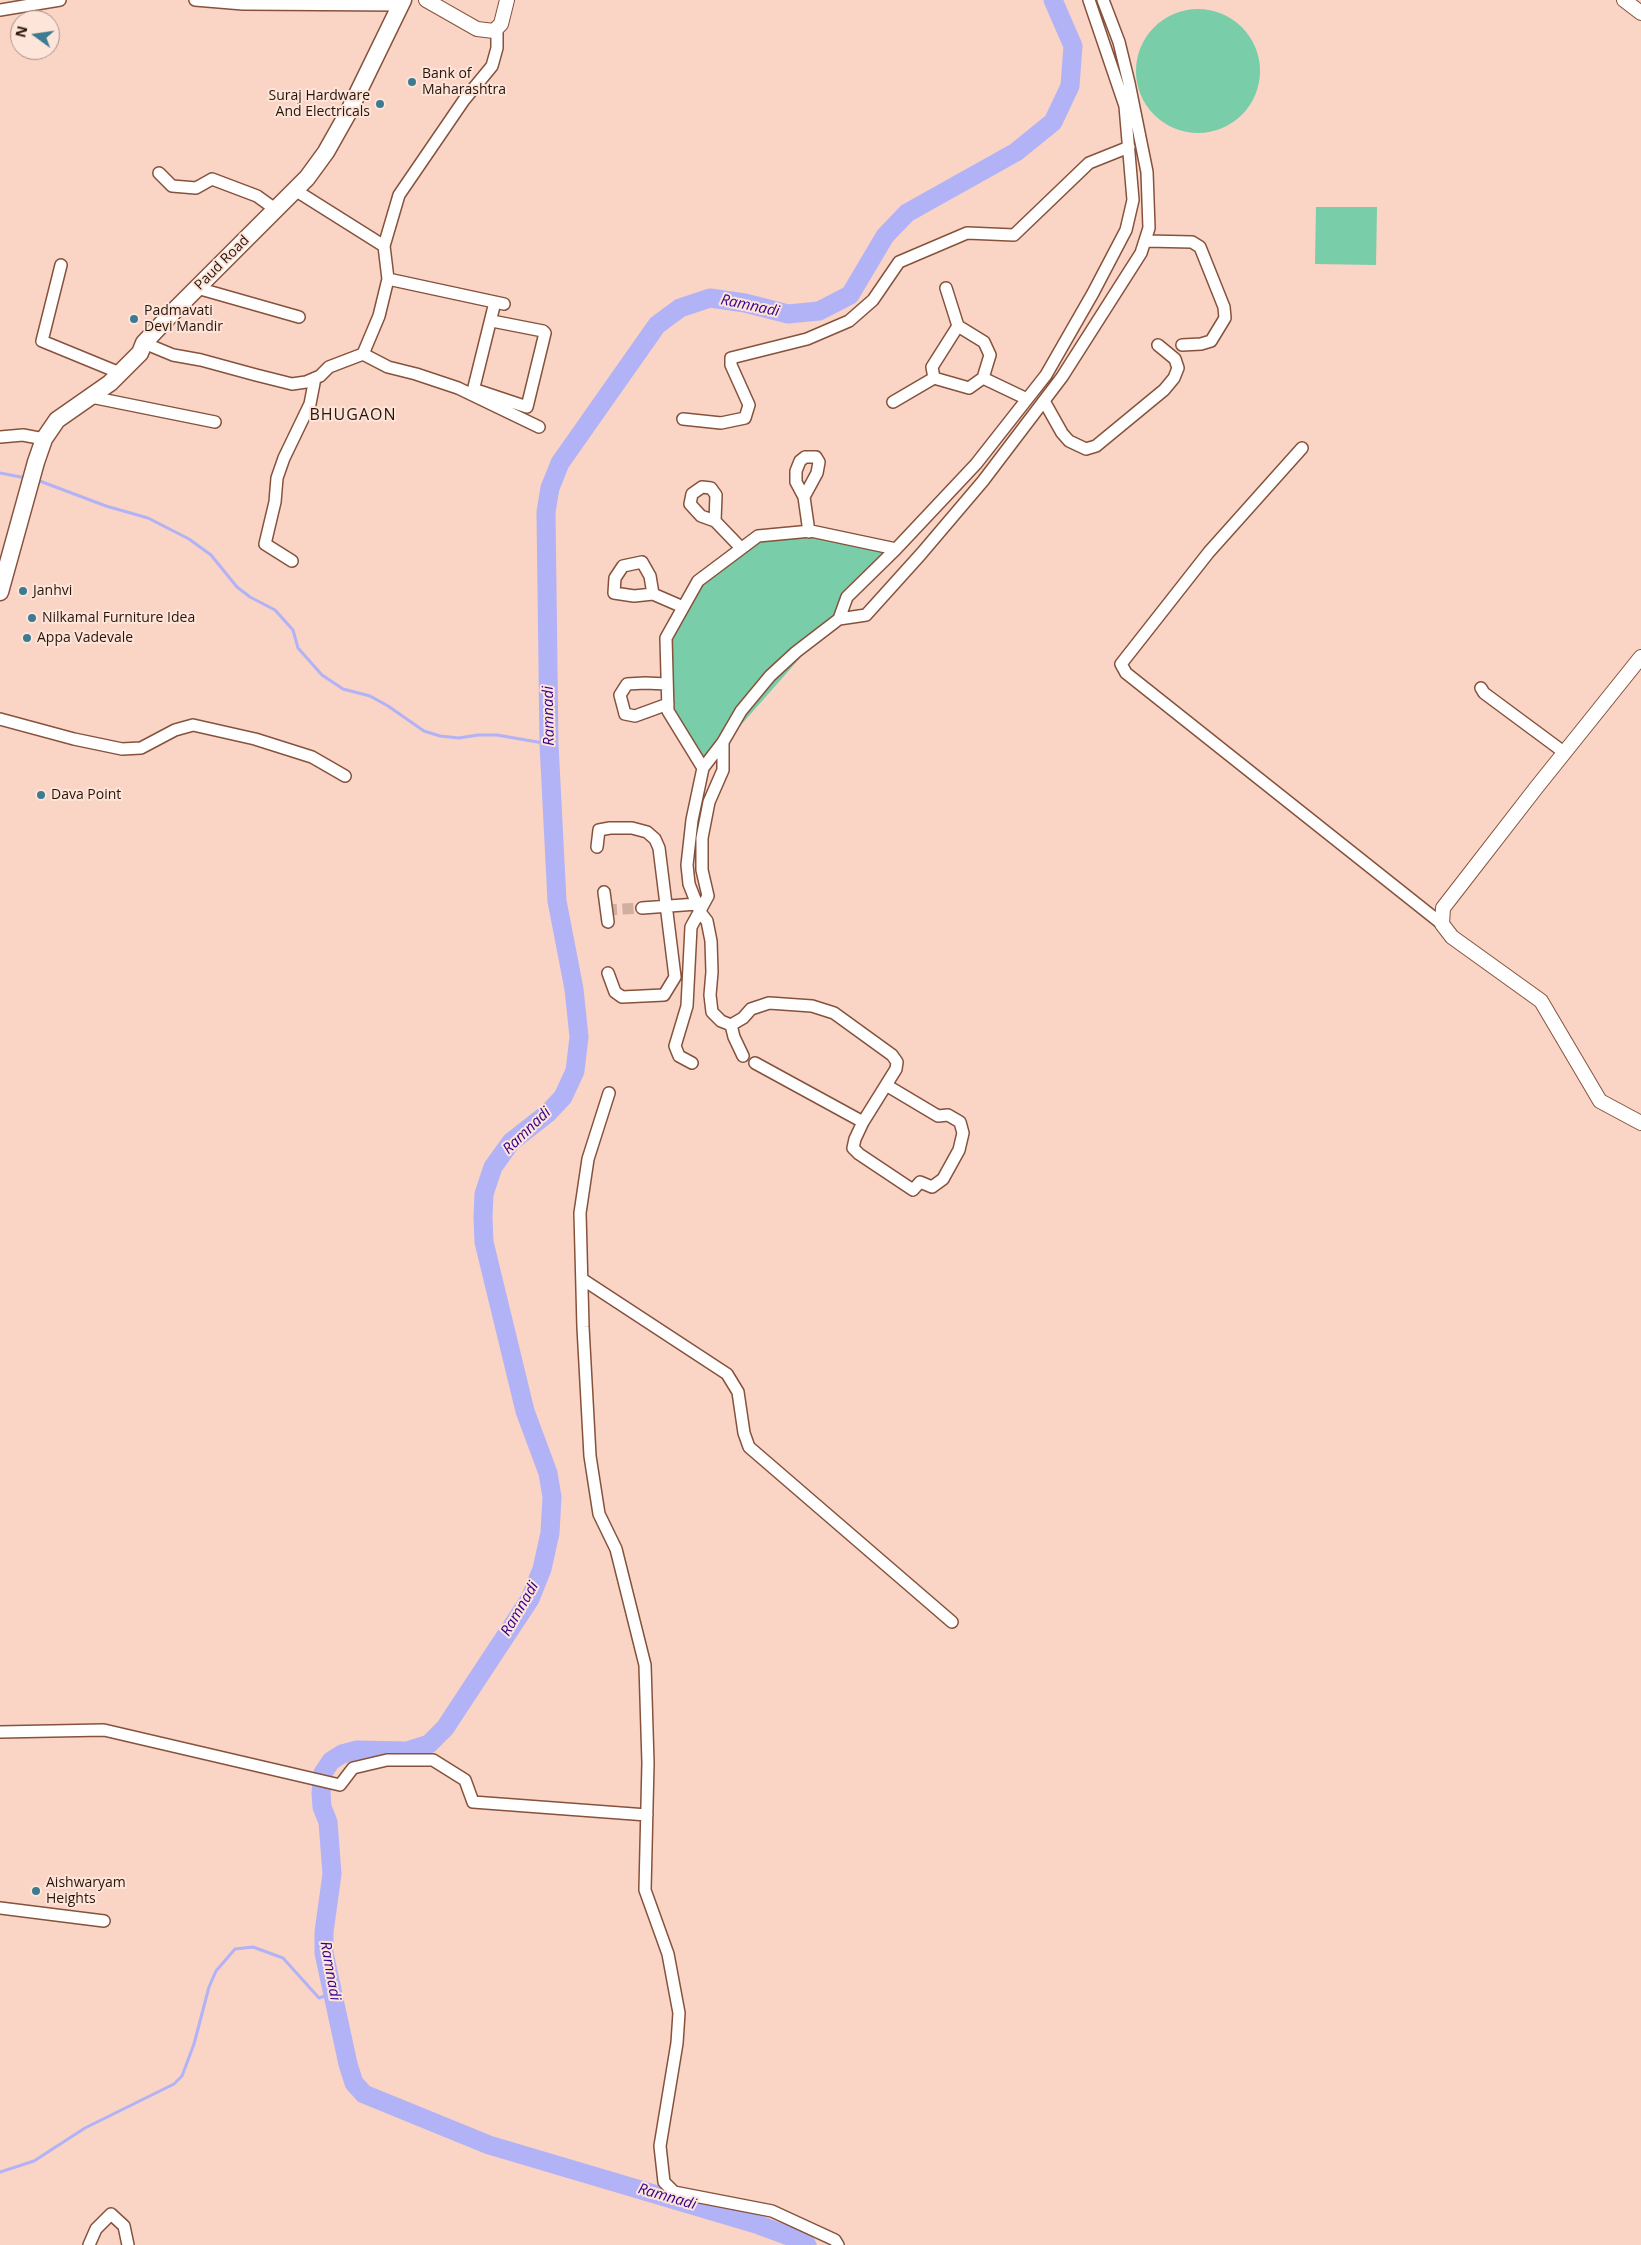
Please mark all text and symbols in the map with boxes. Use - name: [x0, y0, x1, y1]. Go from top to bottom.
- north arrow: [10, 10, 60, 60]
- text: N: [10, 24, 32, 39]
- place label: Bank of Maharashtra: [422, 66, 506, 98]
- marker: Bank of Maharashtra: [406, 76, 418, 88]
- place label: Suraj Hardware And Electricals: [268, 88, 370, 120]
- marker: Suraj Hardware And Electricals: [374, 98, 386, 110]
- street label: Paud Road: [191, 232, 253, 294]
- water label: Ramnadi: [719, 291, 781, 321]
- place label: Padmavati Devi Mandir: [144, 303, 223, 336]
- marker: Padmavati Devi Mandir: [128, 313, 140, 325]
- district label: BHUGAON: [309, 405, 397, 425]
- place label: Janhvi: [33, 583, 72, 599]
- marker: Janhvi: [17, 585, 29, 597]
- place label: Nilkamal Furniture Idea: [42, 610, 195, 626]
- marker: Nilkamal Furniture Idea: [26, 612, 38, 624]
- place label: Appa Vadevale: [37, 630, 133, 646]
- marker: Appa Vadevale: [21, 632, 33, 644]
- water label: Ramnadi: [539, 686, 559, 746]
- place label: Dava Point: [51, 787, 121, 803]
- marker: Dava Point: [35, 789, 47, 801]
- water label: Ramnadi: [499, 1104, 555, 1158]
- water label: Ramnadi: [497, 1579, 543, 1639]
- place label: Aishwaryam Heights: [46, 1875, 126, 1908]
- marker: Aishwaryam Heights: [30, 1885, 42, 1897]
- water label: Ramnadi: [316, 1940, 344, 2002]
- water label: Ramnadi: [636, 2180, 698, 2214]

